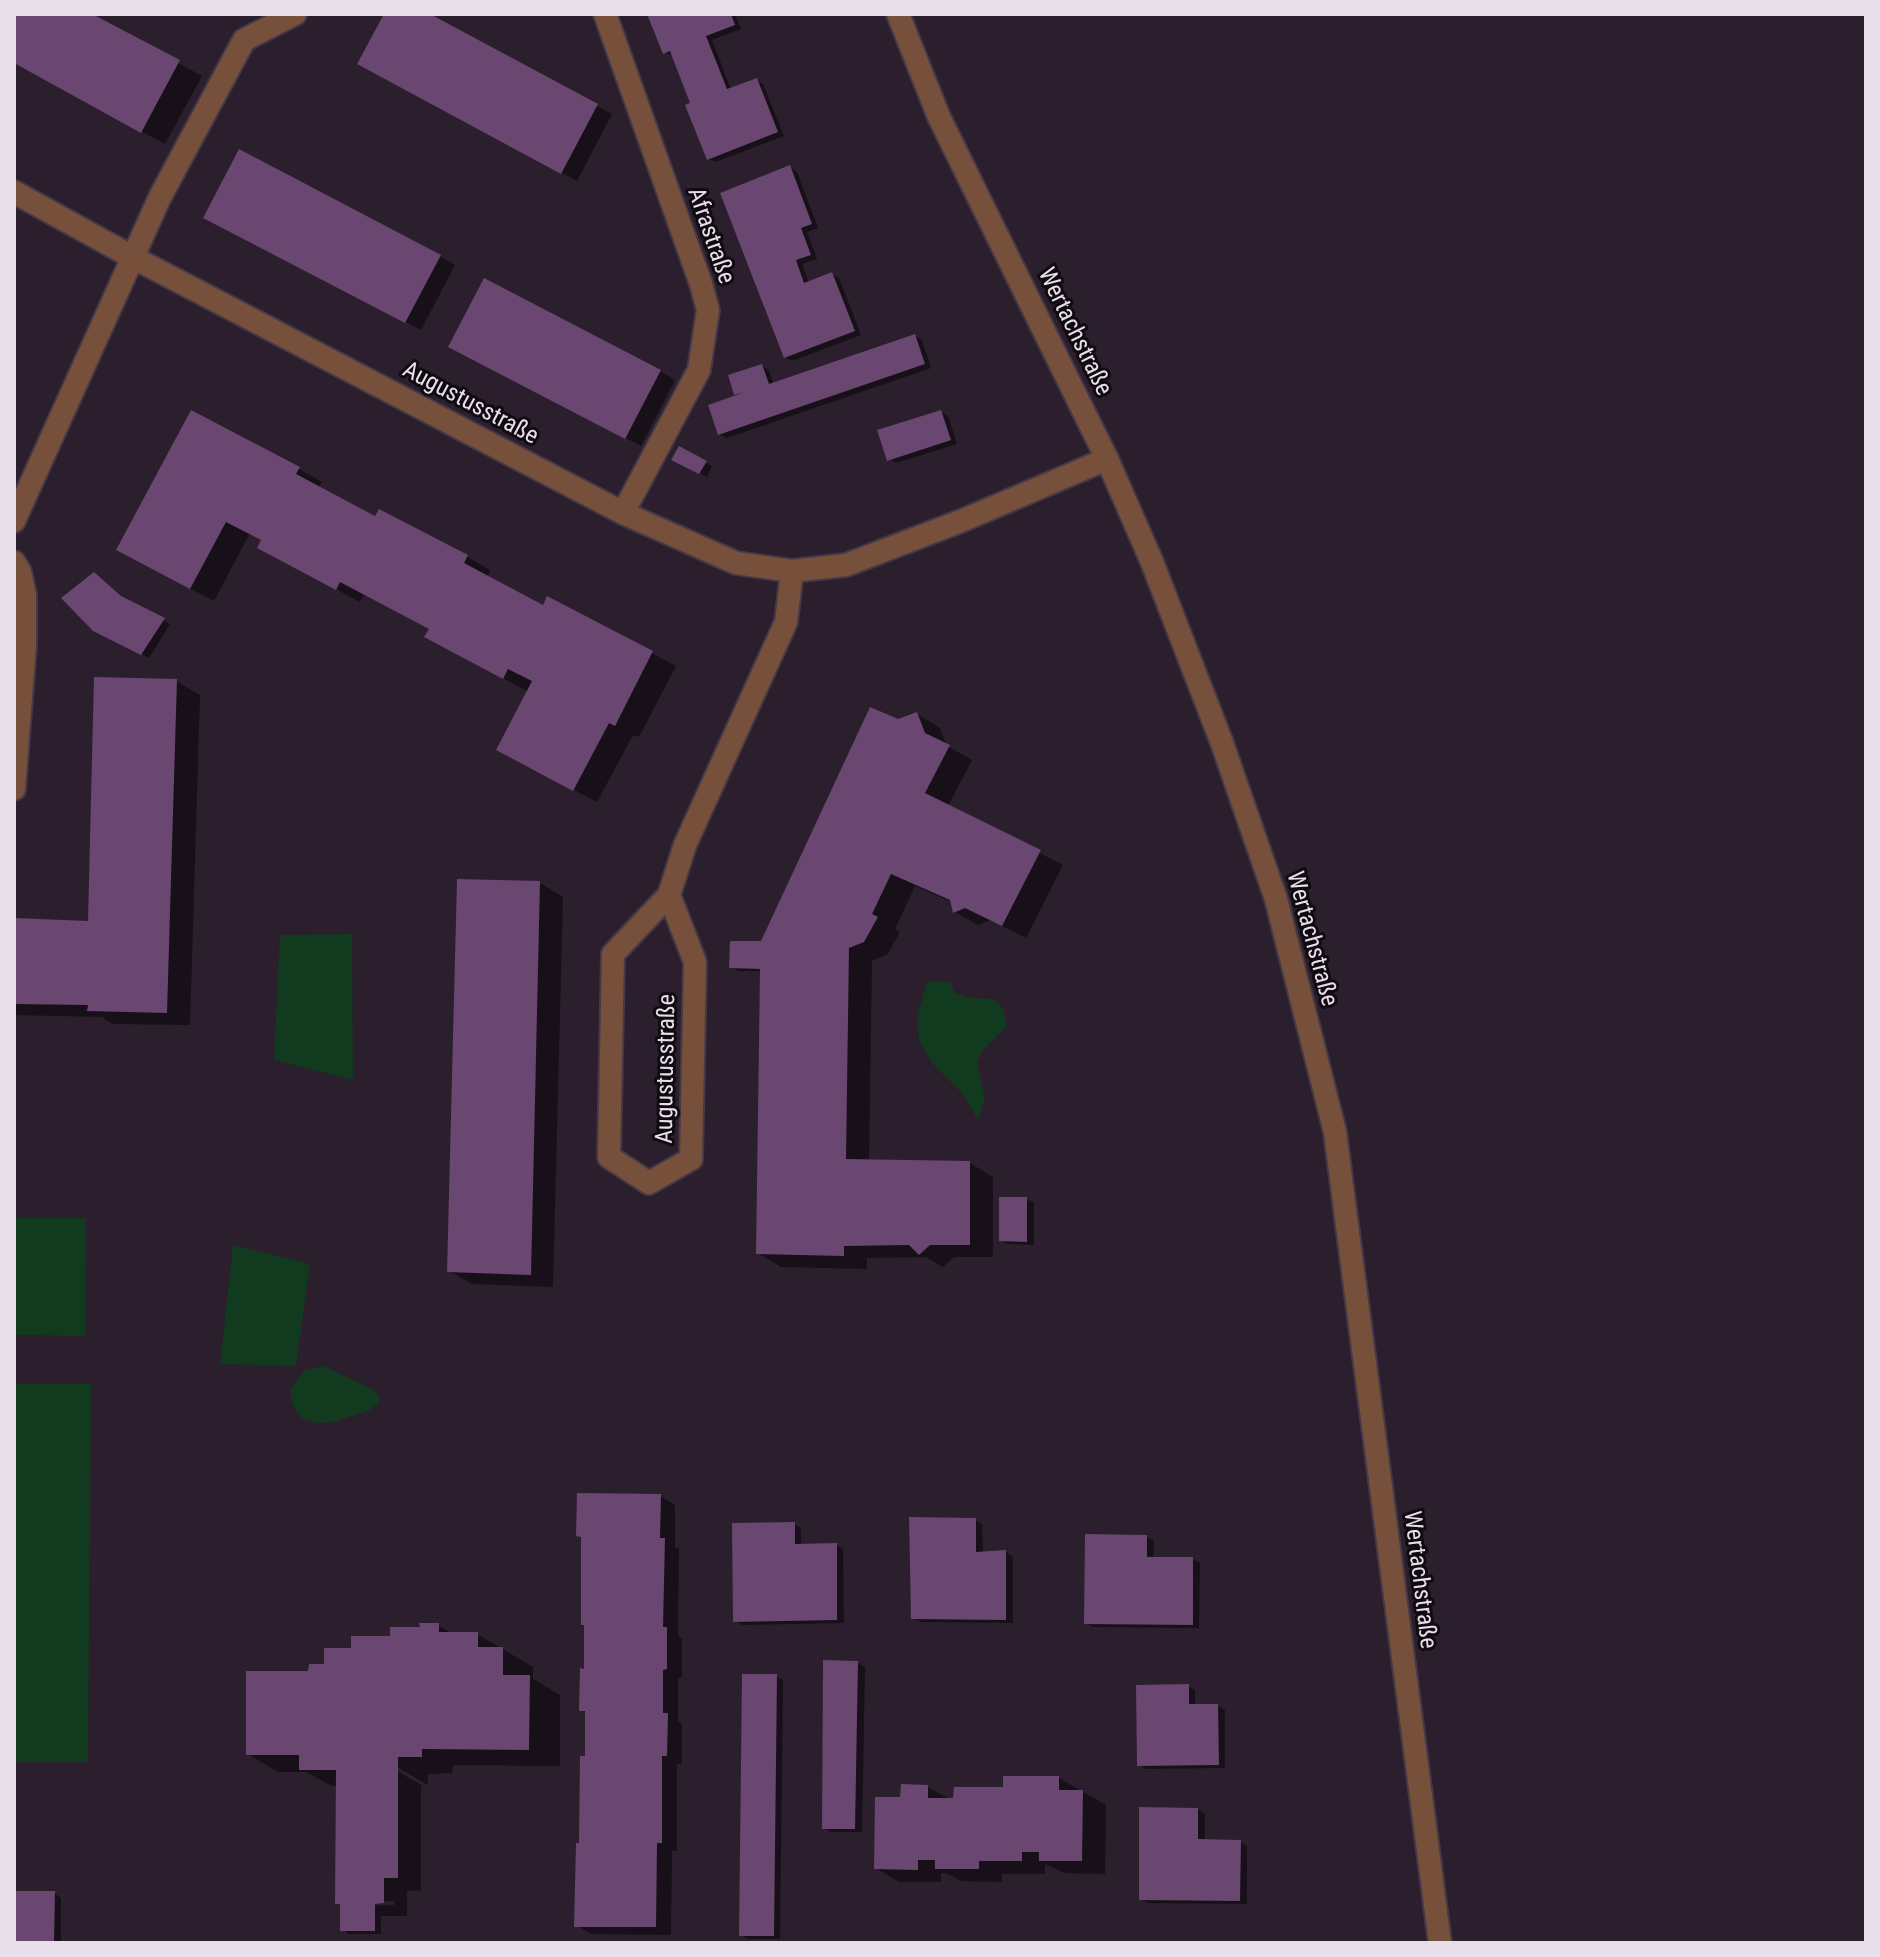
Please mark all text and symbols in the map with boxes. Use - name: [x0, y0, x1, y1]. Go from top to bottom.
- street label: Afrastraße: [680, 184, 740, 288]
- street label: Wertachstraße: [1031, 263, 1117, 401]
- street label: Augustusstraße: [397, 356, 543, 452]
- street label: Wertachstraße: [1279, 868, 1343, 1010]
- street label: Augustusstraße: [651, 994, 683, 1144]
- street label: Wertachstraße: [1396, 1510, 1442, 1650]

